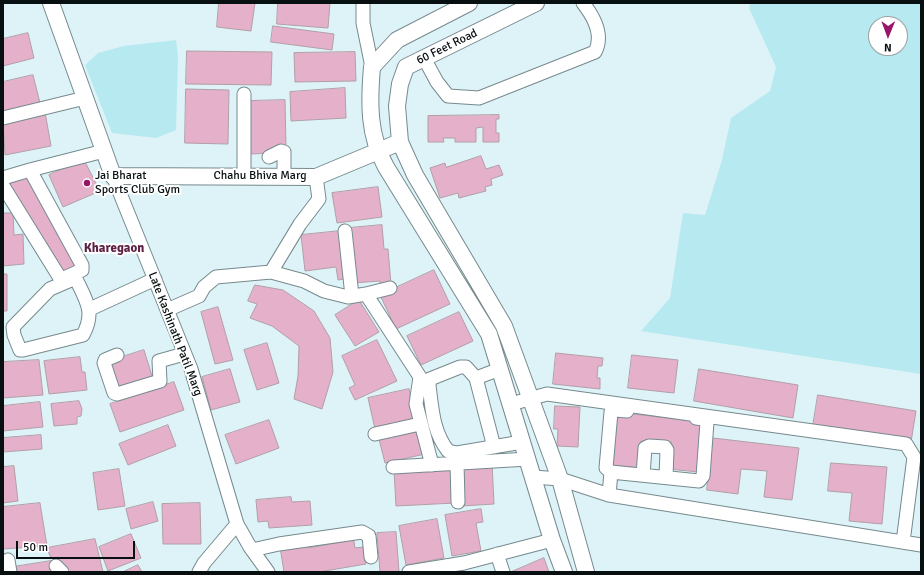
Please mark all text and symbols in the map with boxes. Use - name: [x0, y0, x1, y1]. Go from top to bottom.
- north arrow: [868, 16, 908, 56]
- street label: 60 Feet Road: [414, 26, 480, 68]
- text: N: [884, 41, 892, 54]
- place label: Jai Bharat Sports Club Gym: [95, 169, 180, 197]
- street label: Chahu Bhiva Marg: [213, 169, 307, 183]
- marker: Jai Bharat Sports Club Gym: [82, 178, 92, 188]
- district label: Kharegaon: [84, 241, 144, 257]
- street label: Late Kashinath Patil Marg: [145, 270, 205, 398]
- scale bar: [18, 533, 137, 559]
- text: 50 m: [23, 540, 48, 555]

